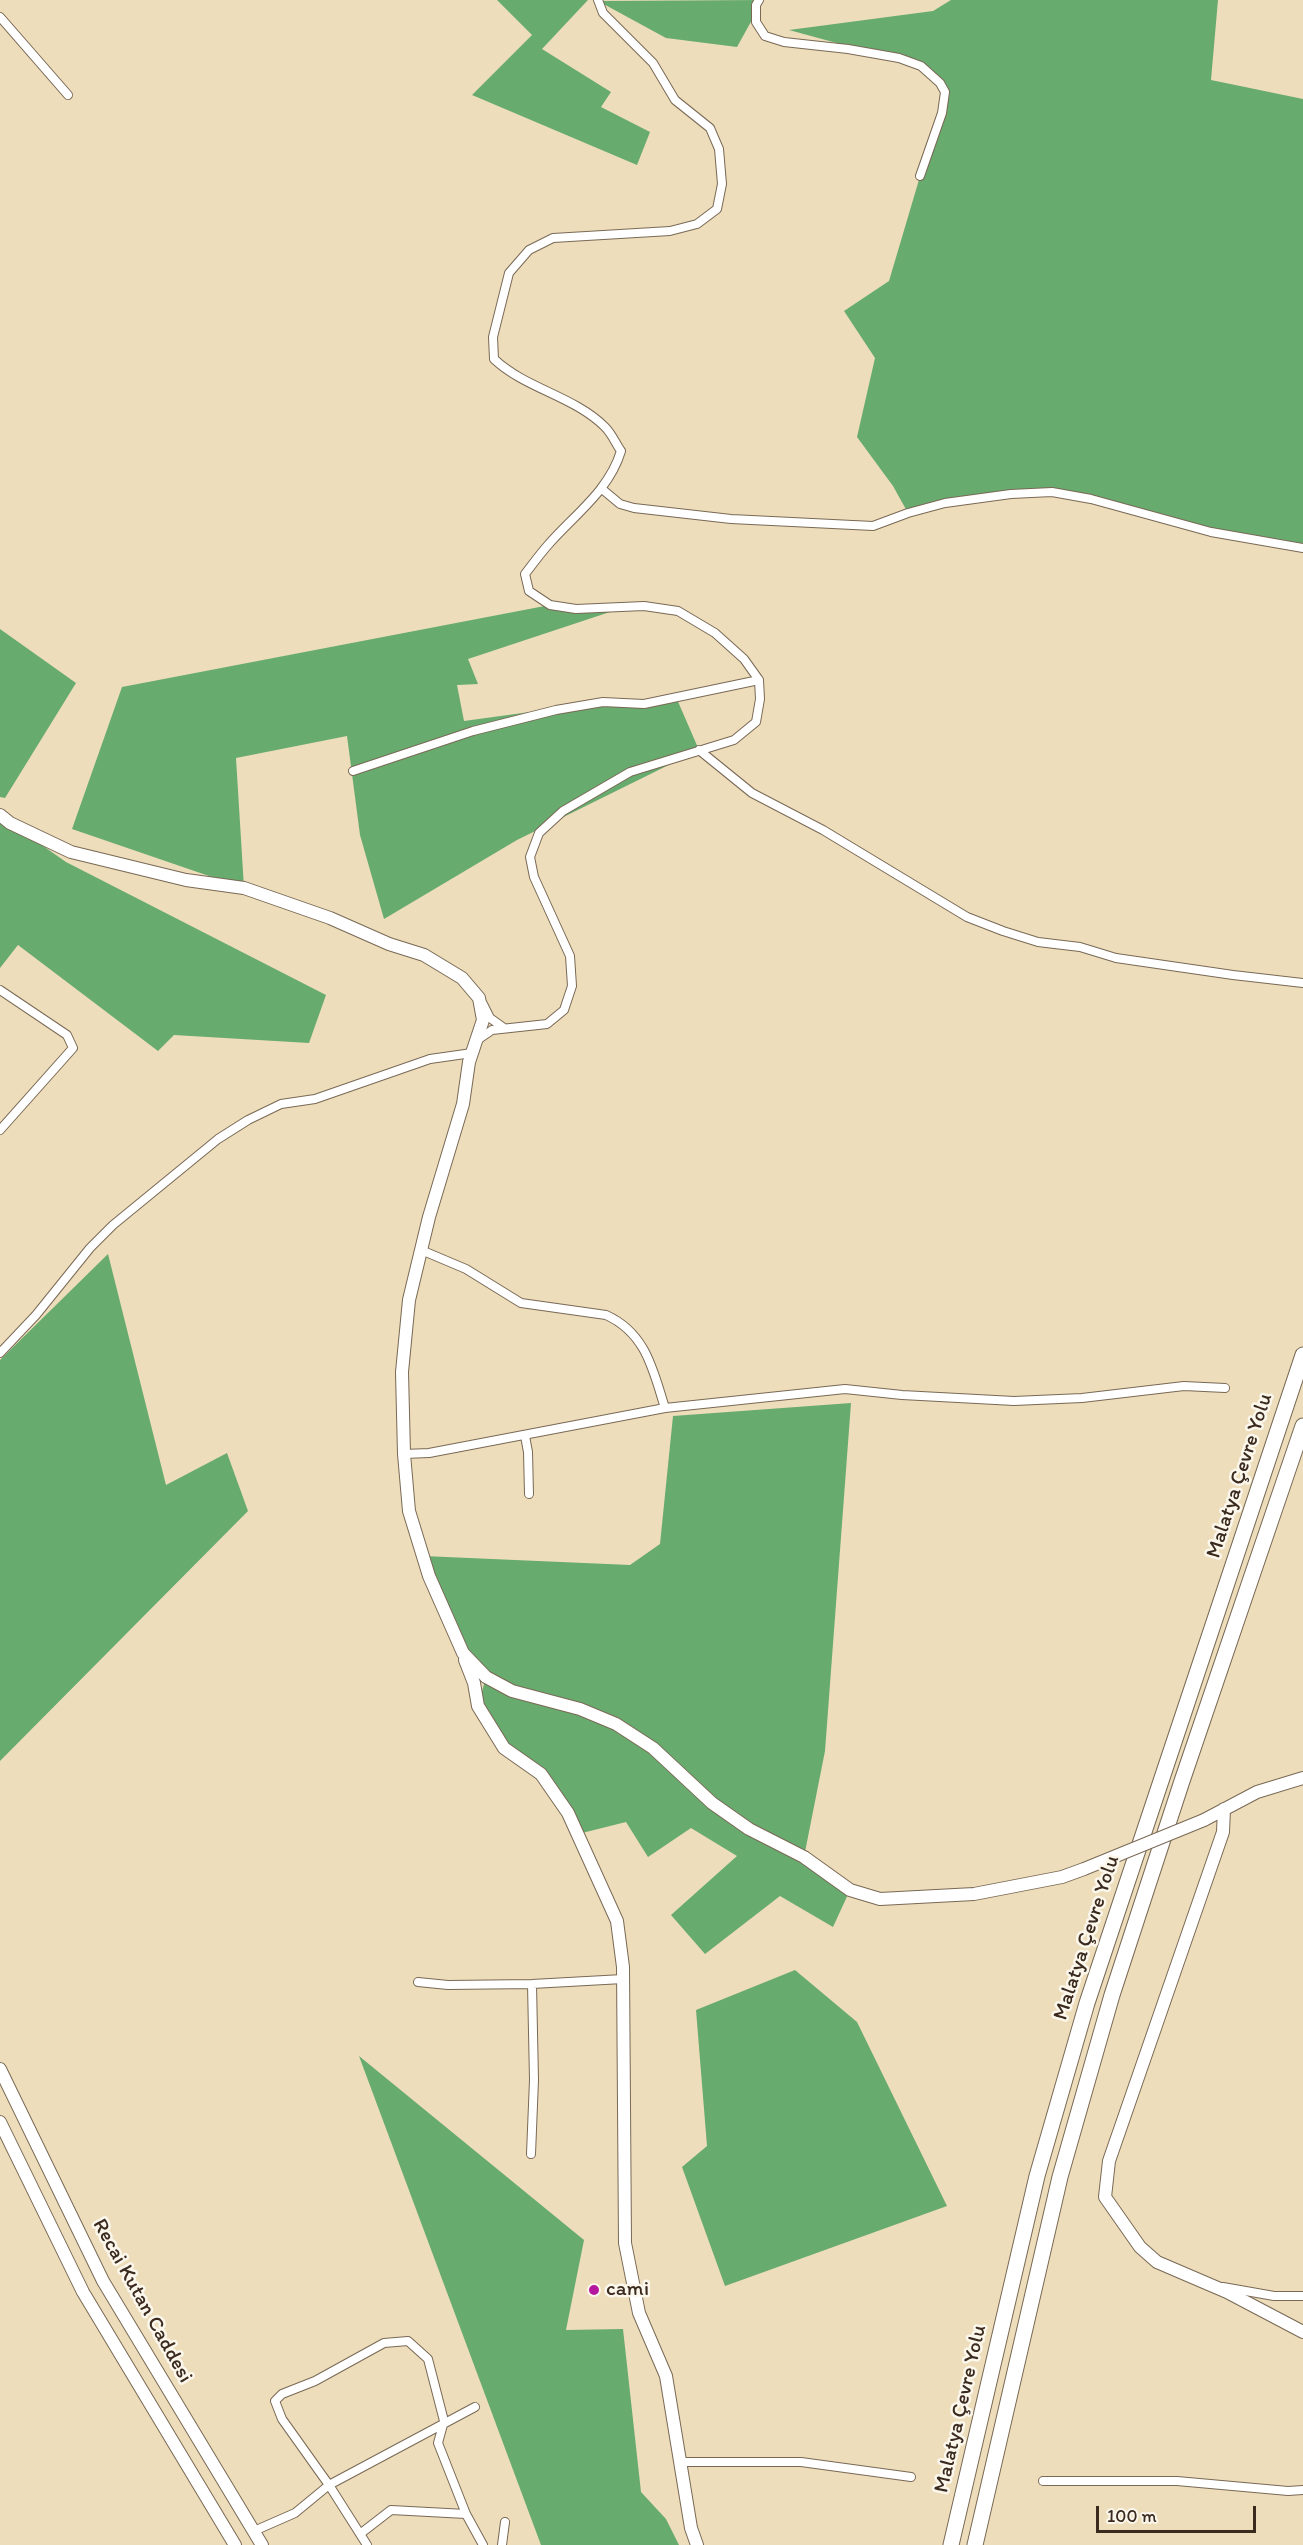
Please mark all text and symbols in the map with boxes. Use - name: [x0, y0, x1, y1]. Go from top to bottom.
- street label: Malatya Çevre Yolu: [1201, 1390, 1279, 1562]
- street label: Malatya Çevre Yolu: [1048, 1852, 1126, 2024]
- street label: Recai Kutan Caddesi: [86, 2215, 198, 2387]
- place label: cami: [606, 2277, 649, 2303]
- marker: cami: [587, 2283, 601, 2297]
- street label: Malatya Çevre Yolu: [929, 2323, 993, 2495]
- scale bar: [1099, 2494, 1260, 2532]
- text: 100 m: [1107, 2505, 1157, 2527]

